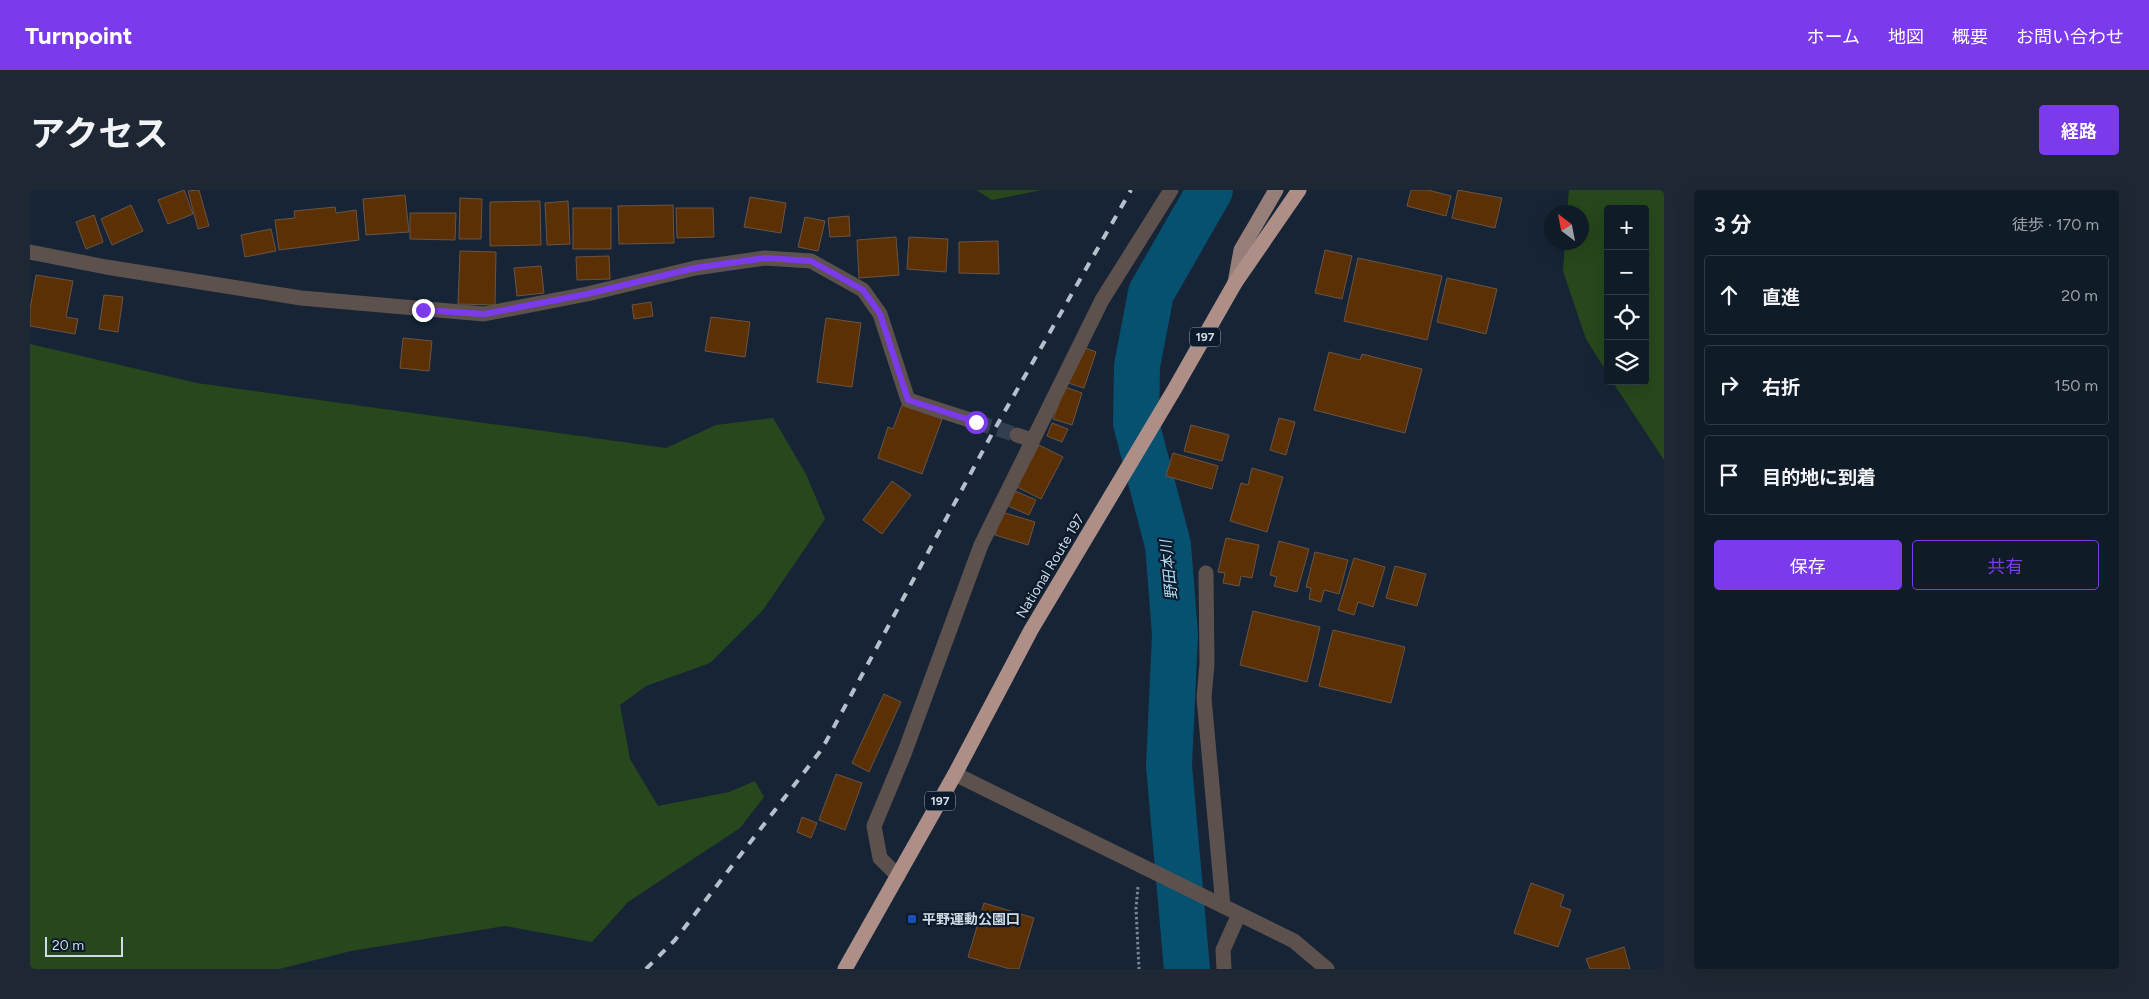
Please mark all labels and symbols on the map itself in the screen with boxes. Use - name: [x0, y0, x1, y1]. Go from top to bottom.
- north arrow: [1544, 205, 1589, 250]
- route end: [412, 299, 435, 322]
- road number: 197: [1190, 328, 1220, 346]
- route start: [965, 411, 988, 434]
- street label: National Route 197: [1013, 511, 1088, 621]
- water label: 野田本川: [1157, 537, 1181, 601]
- road number: 197: [925, 792, 955, 810]
- place label: 平野運動公園口: [922, 911, 1020, 928]
- marker: 平野運動公園口: [906, 913, 918, 925]
- scale bar: [45, 934, 122, 957]

